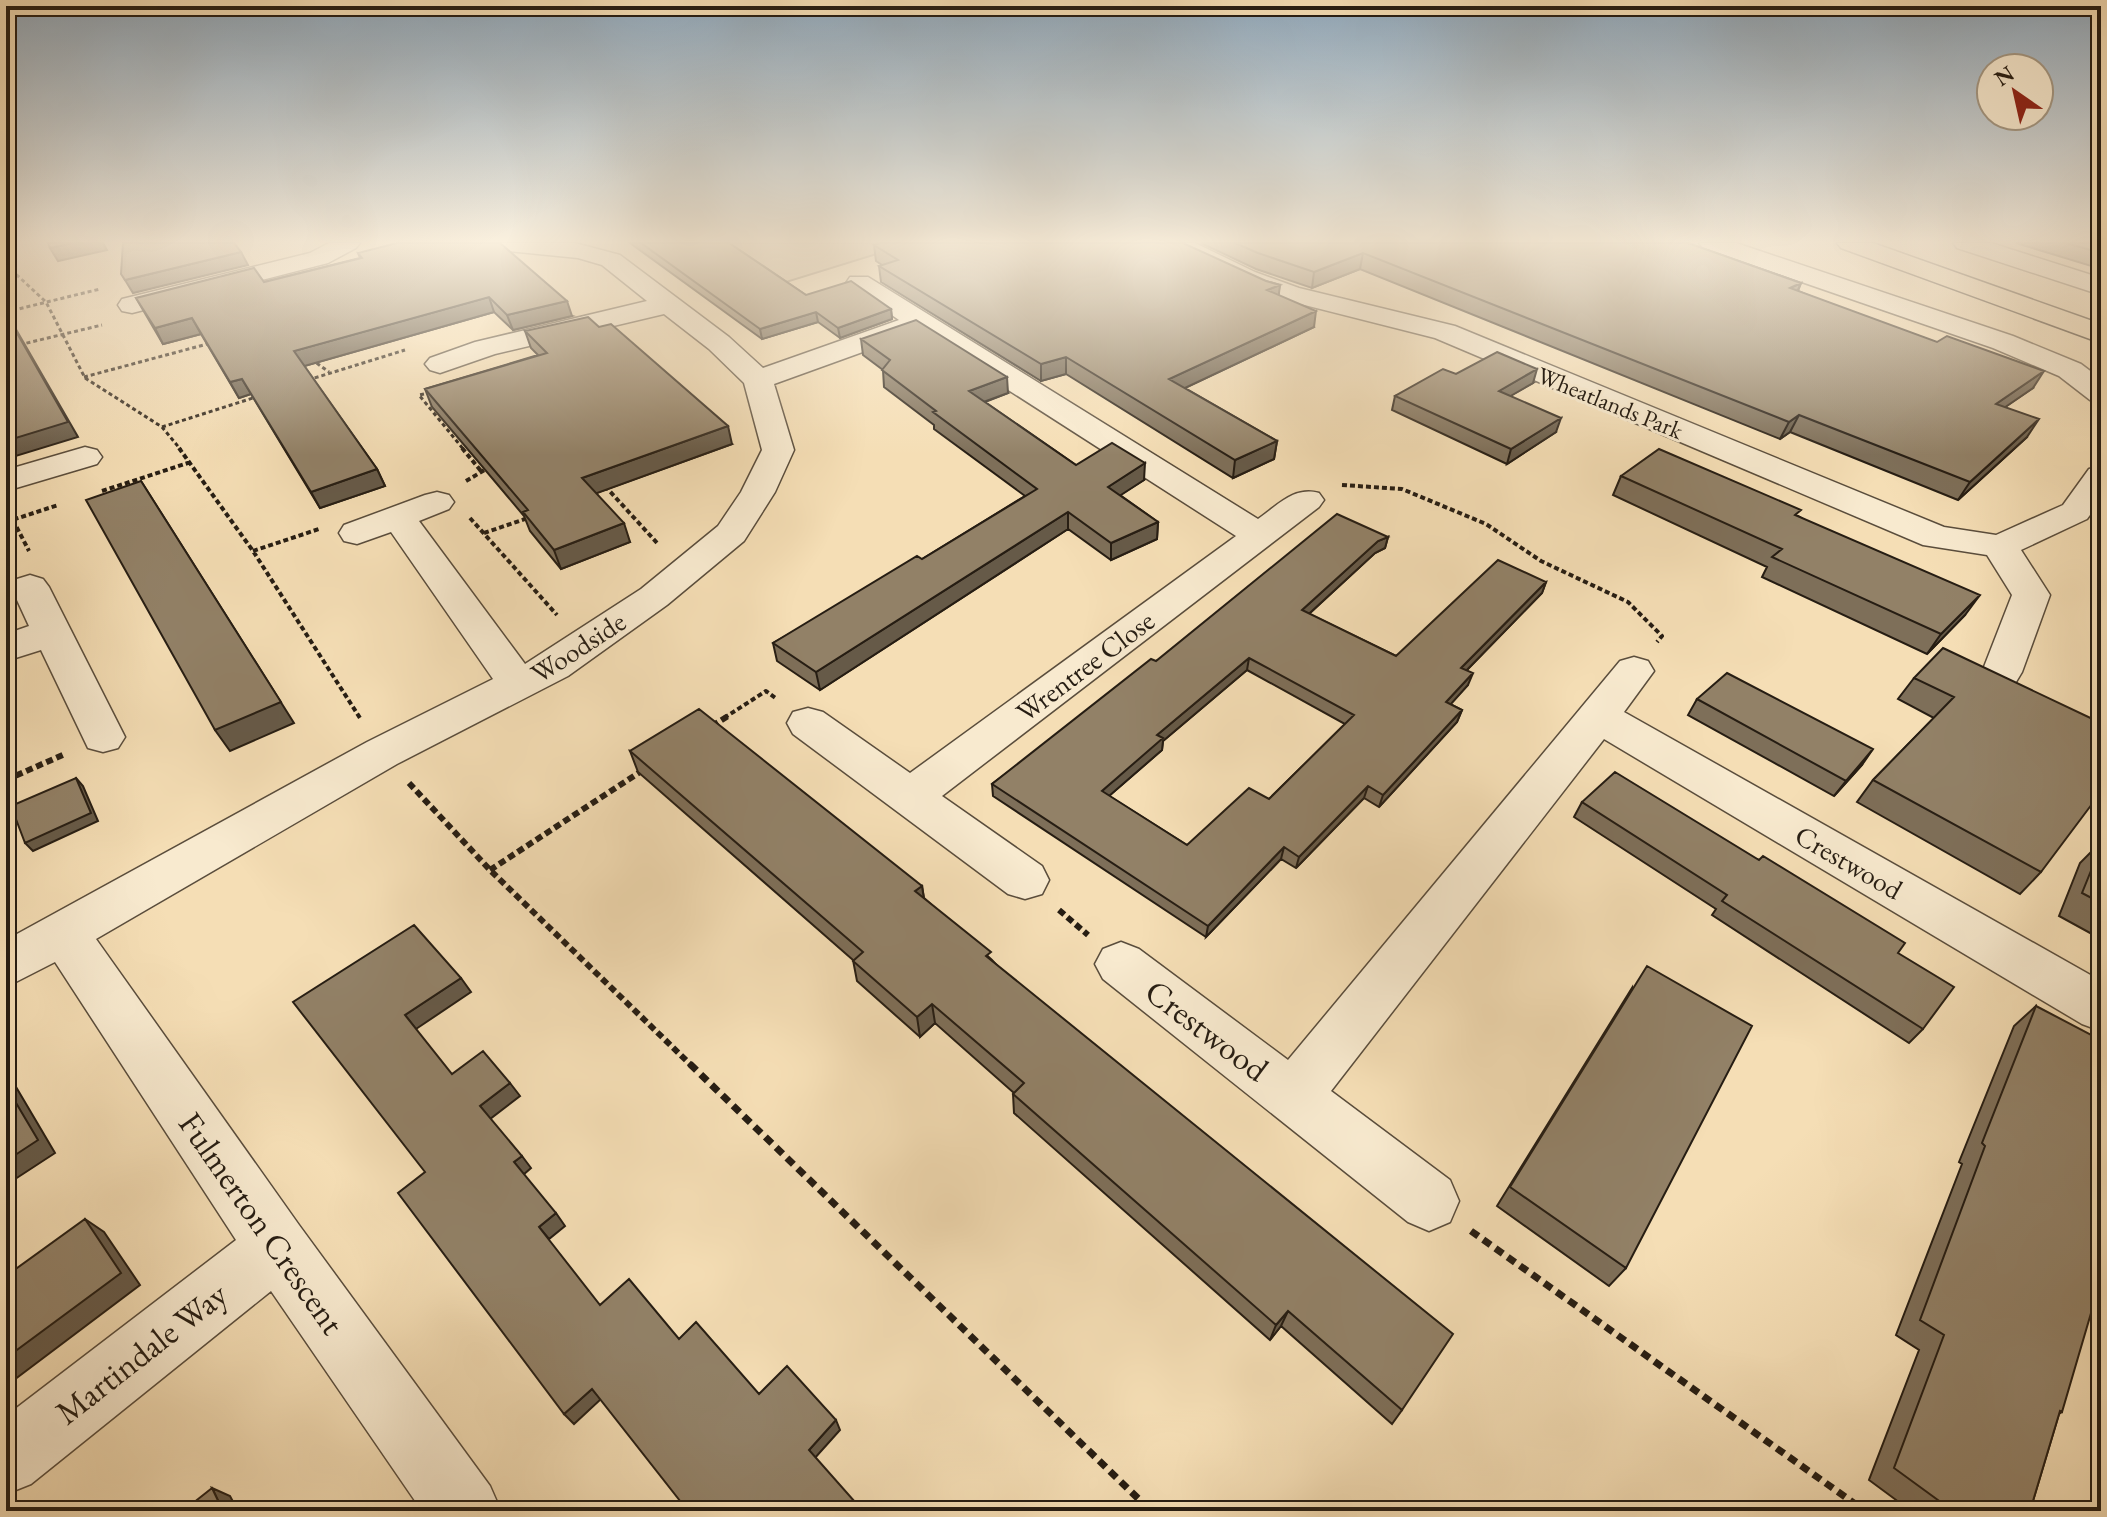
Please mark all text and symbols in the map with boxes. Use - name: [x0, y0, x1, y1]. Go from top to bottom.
- north arrow: [1975, 52, 2055, 132]
- text: N: [1989, 59, 2020, 93]
- street label: Wheatlands Park: [1533, 359, 1688, 446]
- street label: Wrentree Close: [1009, 602, 1161, 730]
- street label: Woodside: [524, 603, 632, 691]
- street label: Crestwood: [1789, 817, 1910, 908]
- street label: Crestwood: [1136, 969, 1278, 1091]
- street label: Fulmerton Crescent: [169, 1103, 355, 1343]
- street label: Martindale Way: [46, 1271, 237, 1434]

